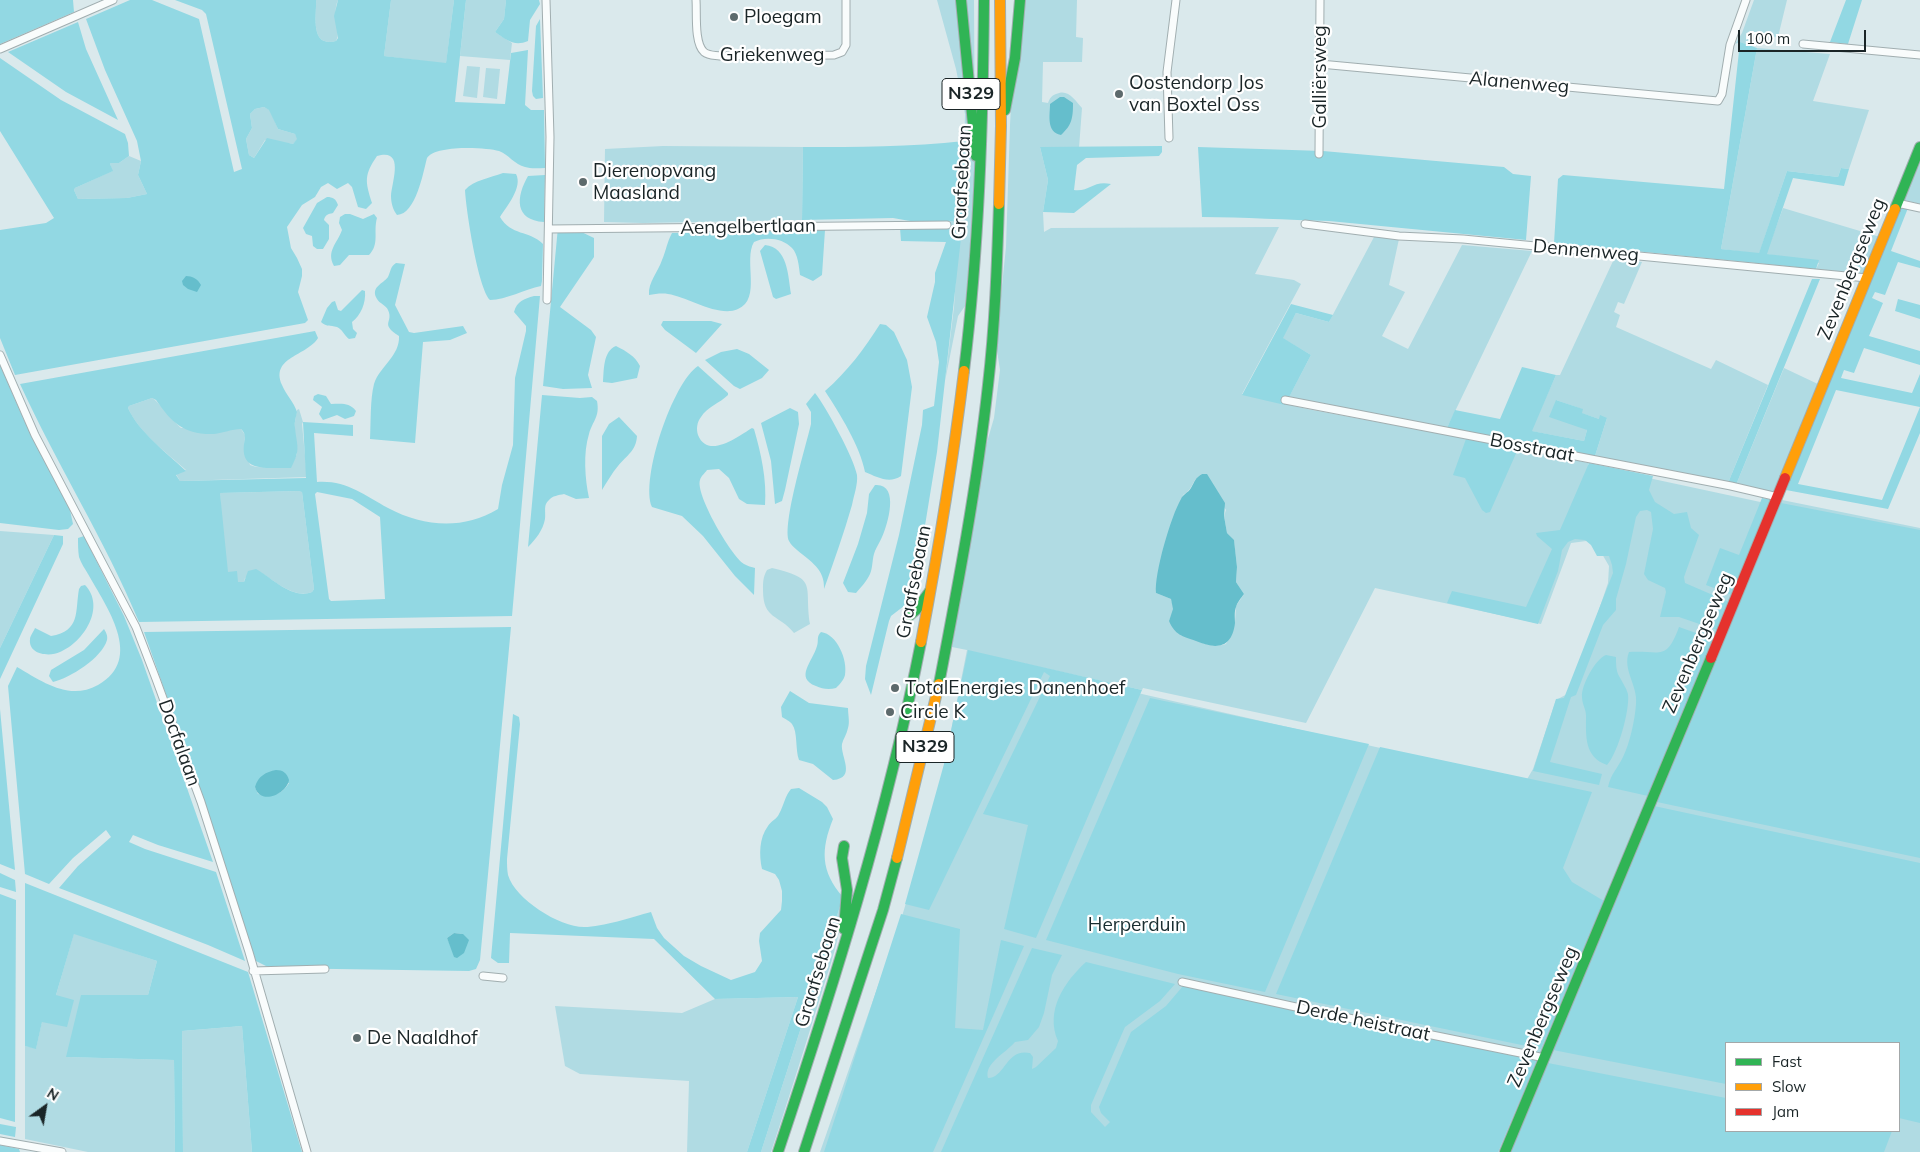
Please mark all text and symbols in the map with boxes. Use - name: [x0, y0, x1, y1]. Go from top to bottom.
- place label: Ploegam: [744, 6, 822, 28]
- marker: Ploegam: [728, 11, 740, 23]
- scale bar: [1740, 20, 1868, 52]
- street label: Galliërsweg: [1309, 25, 1331, 129]
- text: 100 m: [1746, 29, 1790, 48]
- street label: Griekenweg: [720, 44, 824, 66]
- street label: Alanenweg: [1468, 67, 1570, 99]
- place label: Oostendorp Jos van Boxtel Oss: [1129, 72, 1264, 116]
- road number: N329: [942, 78, 1000, 110]
- marker: Oostendorp Jos van Boxtel Oss: [1113, 88, 1125, 100]
- street label: Graafsebaan: [948, 124, 976, 240]
- place label: Dierenopvang Maasland: [593, 160, 716, 204]
- marker: Dierenopvang Maasland: [577, 176, 589, 188]
- street label: Zevenbergseweg: [1813, 195, 1891, 343]
- street label: Aengelbertlaan: [680, 214, 816, 240]
- street label: Dennenweg: [1532, 235, 1640, 267]
- street label: Bosstraat: [1488, 429, 1576, 467]
- street label: Graafsebaan: [892, 523, 936, 641]
- street label: Zevenbergseweg: [1658, 569, 1738, 717]
- place label: TotalEnergies Danenhoef: [905, 677, 1125, 699]
- marker: TotalEnergies Danenhoef: [889, 682, 901, 694]
- street label: Docfalaan: [153, 697, 205, 789]
- place label: Circle K: [900, 701, 966, 723]
- marker: Circle K: [884, 706, 896, 718]
- road number: N329: [896, 732, 954, 762]
- street label: Graafsebaan: [790, 914, 846, 1030]
- park label: Herperduin: [1088, 914, 1186, 936]
- street label: Zevenbergseweg: [1503, 943, 1583, 1091]
- street label: Derde heistraat: [1294, 996, 1432, 1046]
- place label: De Naaldhof: [367, 1027, 478, 1049]
- marker: De Naaldhof: [351, 1032, 363, 1044]
- legend: [1725, 1042, 1900, 1132]
- text: Fast: [1772, 1052, 1802, 1071]
- text: Slow: [1772, 1077, 1806, 1096]
- north arrow: [20, 1082, 70, 1132]
- text: N: [44, 1084, 62, 1105]
- text: Jam: [1772, 1102, 1799, 1121]

